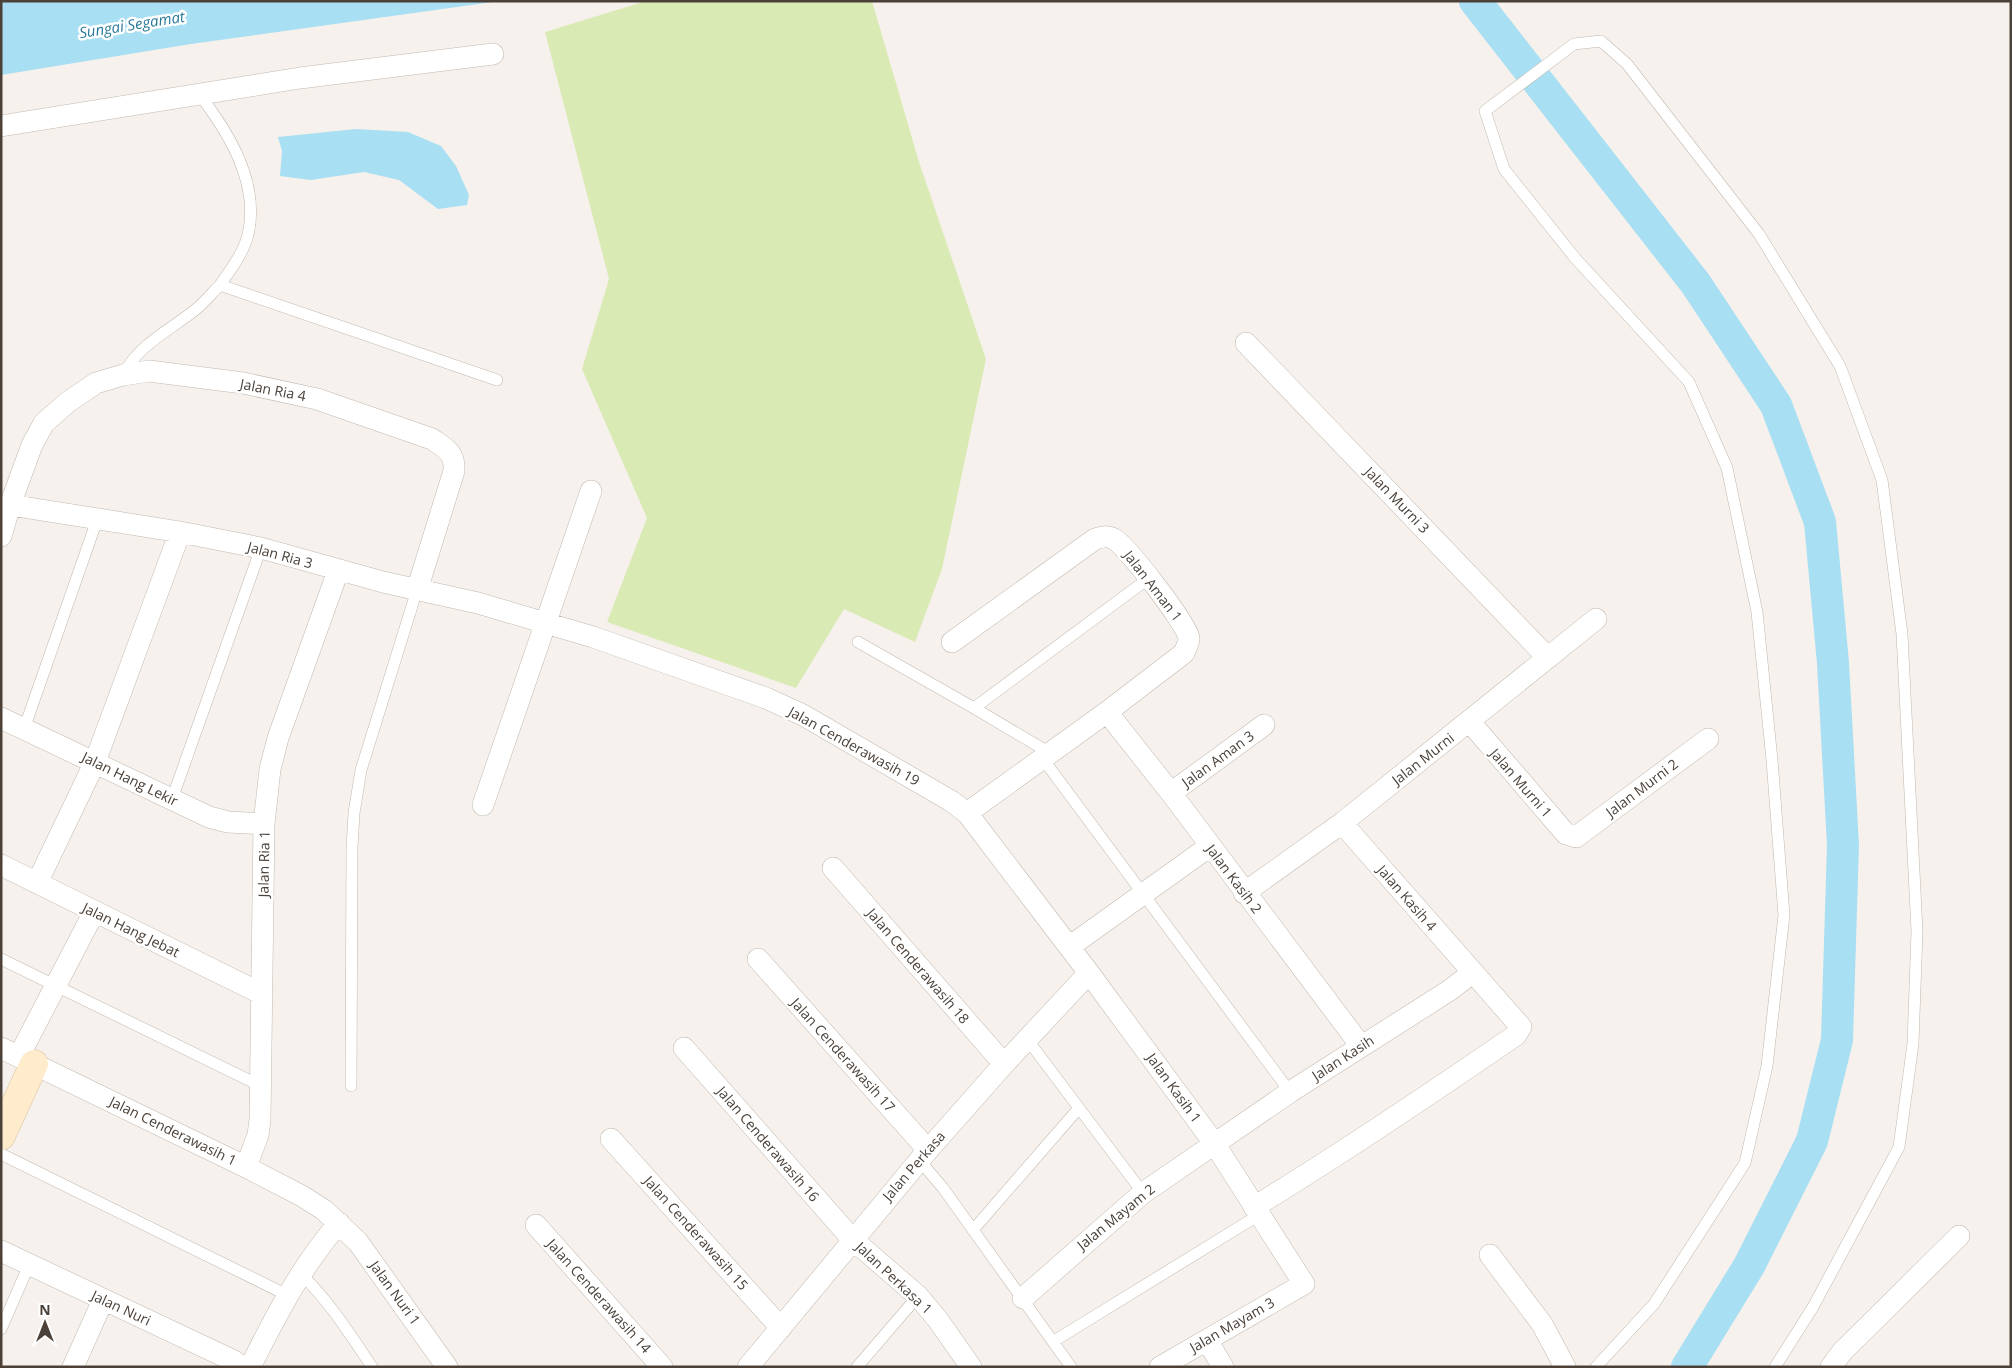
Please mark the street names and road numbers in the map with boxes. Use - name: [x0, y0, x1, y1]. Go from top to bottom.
- street label: Jalan Ria 4: [237, 373, 308, 405]
- street label: Jalan Murni 3: [1359, 461, 1434, 537]
- street label: Jalan Ria 3: [244, 536, 315, 572]
- street label: Jalan Aman 1: [1119, 545, 1187, 625]
- street label: Jalan Cenderawasih 19: [783, 701, 923, 790]
- street label: Jalan Aman 3: [1176, 726, 1258, 792]
- street label: Jalan Murni: [1386, 728, 1458, 790]
- street label: Jalan Murni 1: [1485, 743, 1557, 821]
- street label: Jalan Hang Lekir: [77, 746, 182, 810]
- street label: Jalan Murni 2: [1600, 754, 1682, 822]
- street label: Jalan Ria 1: [253, 830, 274, 899]
- street label: Jalan Kasih 2: [1201, 839, 1267, 917]
- street label: Jalan Kasih 4: [1372, 859, 1441, 935]
- street label: Jalan Hang Jebat: [78, 897, 183, 961]
- street label: Jalan Cenderawasih 18: [862, 902, 974, 1028]
- street label: Jalan Cenderawasih 17: [786, 992, 900, 1116]
- street label: Jalan Kasih: [1306, 1030, 1377, 1086]
- street label: Jalan Kasih 1: [1141, 1047, 1206, 1126]
- street label: Jalan Cenderawasih 16: [712, 1080, 824, 1206]
- street label: Jalan Cenderawasih 1: [105, 1091, 240, 1170]
- street label: Jalan Perkasa: [877, 1127, 949, 1206]
- street label: Jalan Cenderawasih 15: [639, 1170, 753, 1294]
- street label: Jalan Mayam 2: [1071, 1179, 1159, 1255]
- street label: Jalan Cenderawasih 14: [542, 1233, 656, 1357]
- street label: Jalan Perkasa 1: [850, 1236, 937, 1318]
- street label: Jalan Nuri 1: [364, 1255, 425, 1329]
- street label: Jalan Nuri: [87, 1285, 154, 1330]
- street label: Jalan Mayam 3: [1184, 1293, 1278, 1358]

